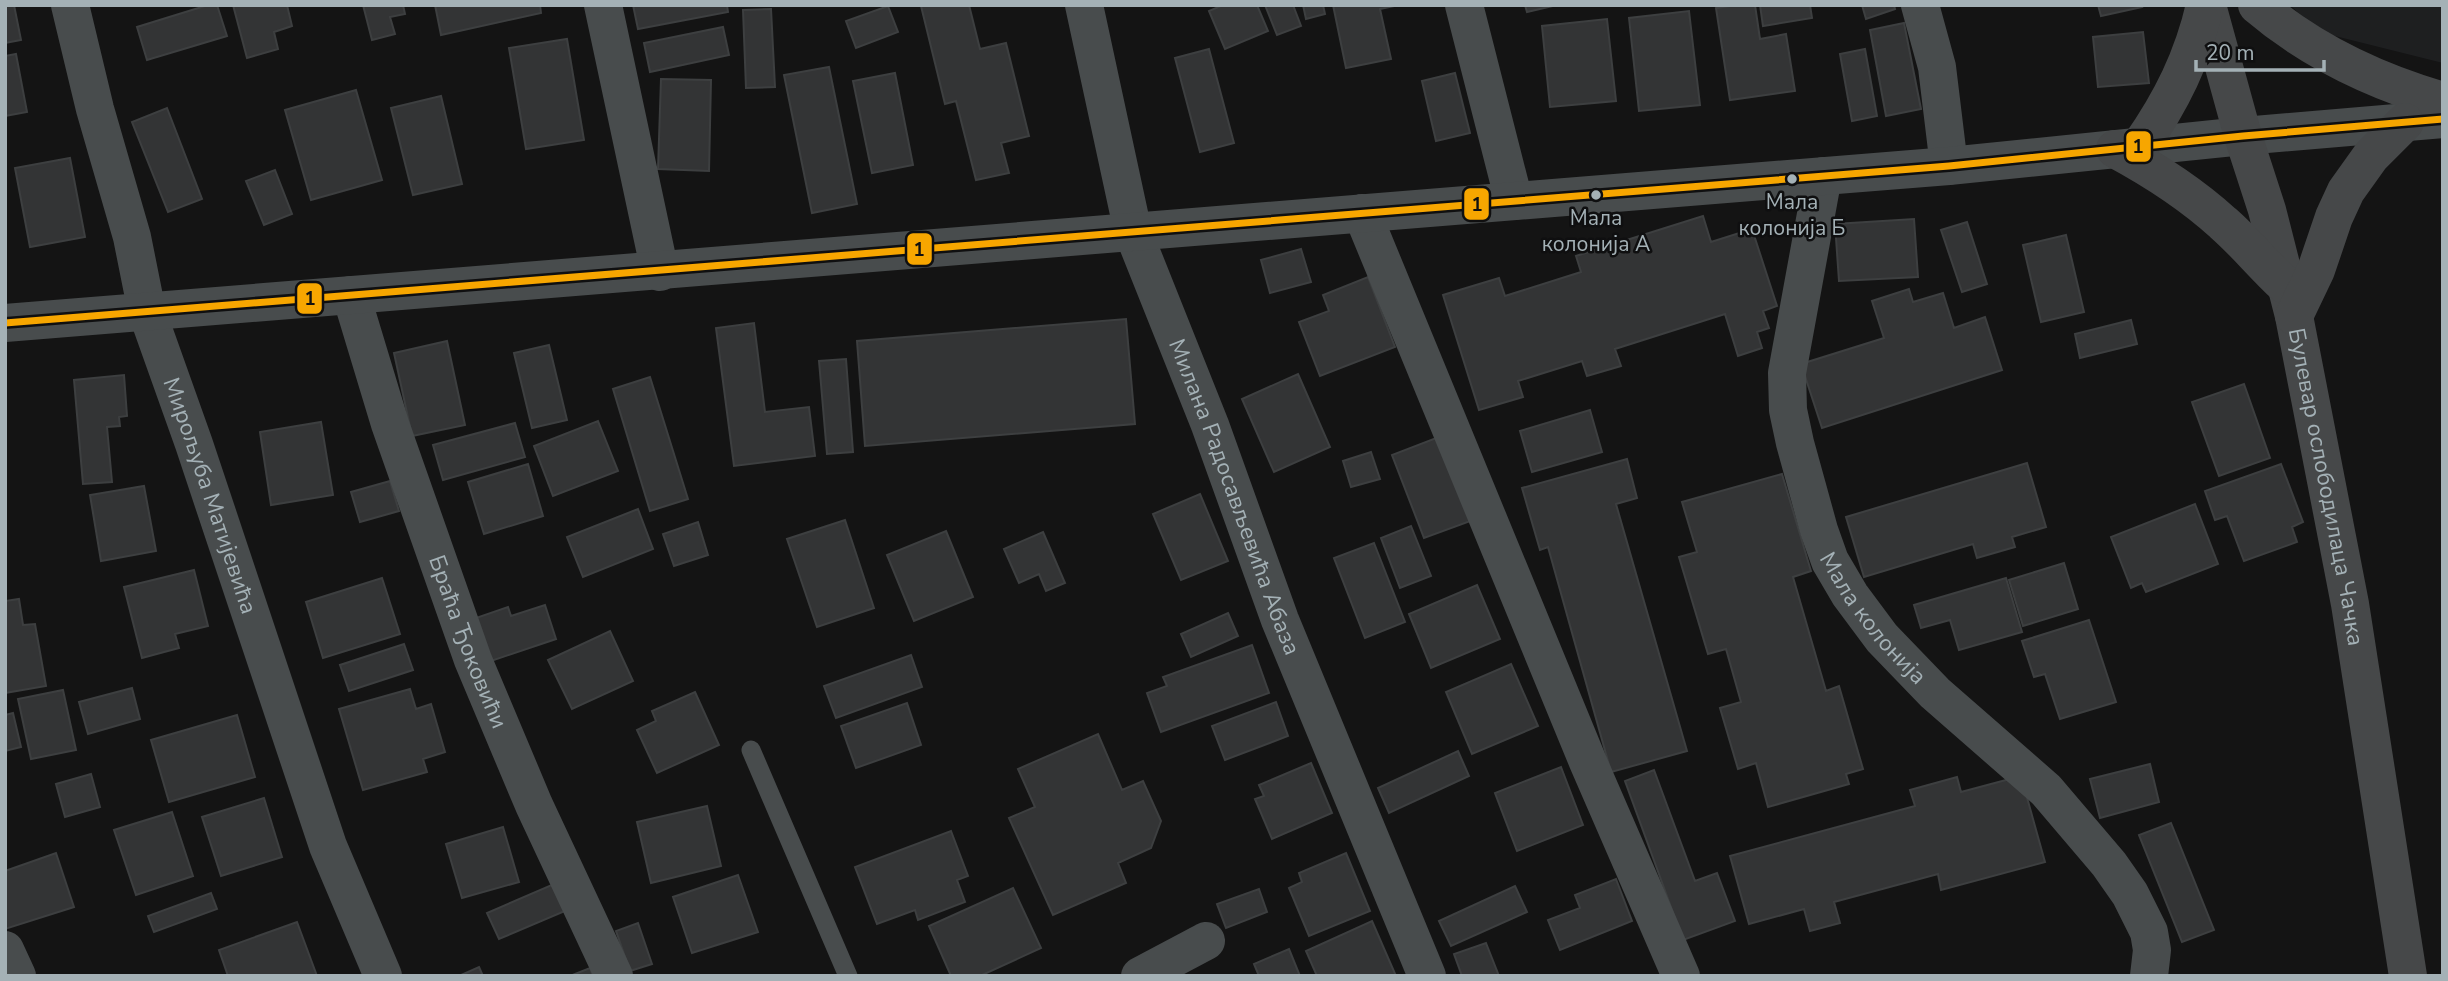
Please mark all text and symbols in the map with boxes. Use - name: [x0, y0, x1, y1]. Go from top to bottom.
- scale bar: [2196, 28, 2324, 72]
- text: 20 m: [2206, 39, 2255, 67]
- line badge: 1: [2125, 130, 2152, 163]
- text: 1: [2132, 134, 2144, 160]
- marker: Мала колонија Б: [1785, 172, 1799, 186]
- line badge: 1: [1463, 187, 1490, 221]
- marker: Мала колонија А: [1589, 188, 1603, 202]
- place label: Мала колонија Б: [1739, 188, 1845, 242]
- text: 1: [1471, 192, 1483, 218]
- place label: Мала колонија А: [1542, 204, 1650, 258]
- line badge: 1: [906, 232, 933, 266]
- text: 1: [913, 237, 925, 263]
- line badge: 1: [296, 282, 323, 315]
- text: 1: [304, 286, 316, 312]
- street label: Булевар ослободилаца Чачка: [2281, 325, 2372, 648]
- street label: Милана Радосављевића Абаза: [1162, 334, 1308, 660]
- street label: Мирољуба Матијевића: [156, 373, 265, 618]
- street label: Мала колонија: [1813, 546, 1934, 691]
- street label: Браћа Ђоковићи: [422, 551, 515, 733]

